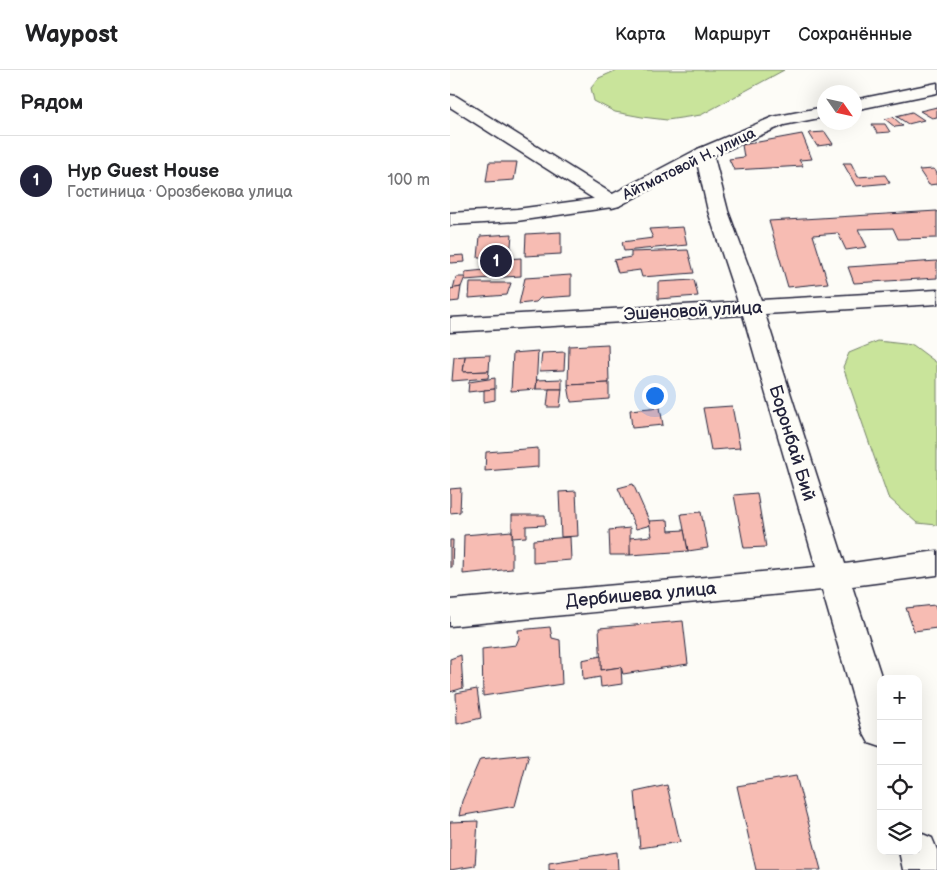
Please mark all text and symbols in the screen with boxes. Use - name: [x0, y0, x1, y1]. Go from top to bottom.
- text: Waypost: [25, 20, 118, 49]
- text: Карта: [615, 24, 666, 45]
- text: Маршрут: [694, 24, 770, 45]
- text: Сохранённые: [798, 24, 912, 45]
- north arrow: [817, 85, 862, 130]
- text: Рядом: [20, 90, 83, 115]
- street label: Айтматовой Н. улица: [618, 123, 759, 205]
- text: Нур Guest House: [67, 160, 219, 183]
- text: 1: [33, 171, 39, 190]
- text: 100 m: [387, 171, 430, 190]
- text: Гостиница · Орозбекова улица: [67, 183, 293, 202]
- pin: 1: [480, 242, 512, 280]
- street label: Эшеновой улица: [623, 297, 764, 325]
- your location: [642, 383, 668, 409]
- street label: Боронбай Бий: [764, 383, 820, 503]
- street label: Дербишева улица: [565, 578, 718, 612]
- map controls: [877, 675, 922, 855]
- button: +: [877, 675, 922, 720]
- button: −: [877, 720, 922, 765]
- button: locate: [877, 765, 922, 810]
- button: layers: [877, 810, 922, 855]

